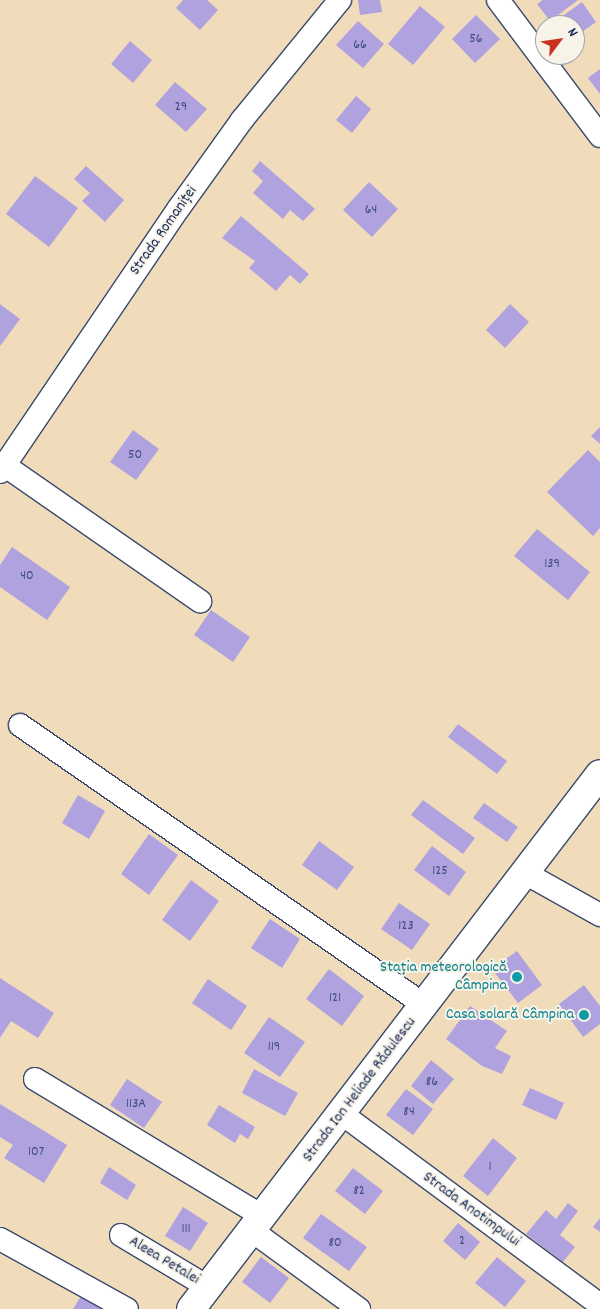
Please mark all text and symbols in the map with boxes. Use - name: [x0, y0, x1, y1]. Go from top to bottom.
- north arrow: [535, 15, 585, 65]
- text: N: [562, 25, 582, 41]
- house number: 56: [469, 31, 483, 47]
- house number: 66: [353, 37, 367, 53]
- house number: 29: [175, 99, 187, 115]
- street label: Strada Romaniței: [126, 183, 202, 279]
- house number: 64: [365, 202, 377, 218]
- house number: 50: [128, 447, 142, 463]
- house number: 139: [544, 556, 560, 572]
- house number: 40: [20, 568, 34, 584]
- house number: 125: [432, 863, 448, 879]
- house number: 123: [398, 918, 414, 934]
- place label: Stația meteorologică Câmpina: [380, 958, 507, 996]
- marker: Stația meteorologică Câmpina: [511, 971, 523, 983]
- house number: 121: [329, 990, 341, 1006]
- place label: Casa solară Câmpina: [446, 1005, 574, 1025]
- marker: Casa solară Câmpina: [578, 1009, 590, 1021]
- street label: Strada Ion Heliade Rădulescu: [299, 1014, 421, 1166]
- house number: 119: [268, 1039, 280, 1055]
- house number: 86: [426, 1074, 438, 1090]
- house number: 113A: [126, 1096, 146, 1112]
- house number: 84: [403, 1104, 415, 1120]
- house number: 107: [28, 1144, 44, 1160]
- house number: 1: [488, 1159, 492, 1175]
- street label: Strada Anotimpului: [418, 1168, 524, 1252]
- house number: 82: [353, 1183, 365, 1199]
- house number: 111: [181, 1221, 191, 1237]
- street label: Aleea Petalei: [125, 1232, 203, 1290]
- house number: 2: [459, 1233, 465, 1249]
- house number: 80: [328, 1235, 342, 1251]

